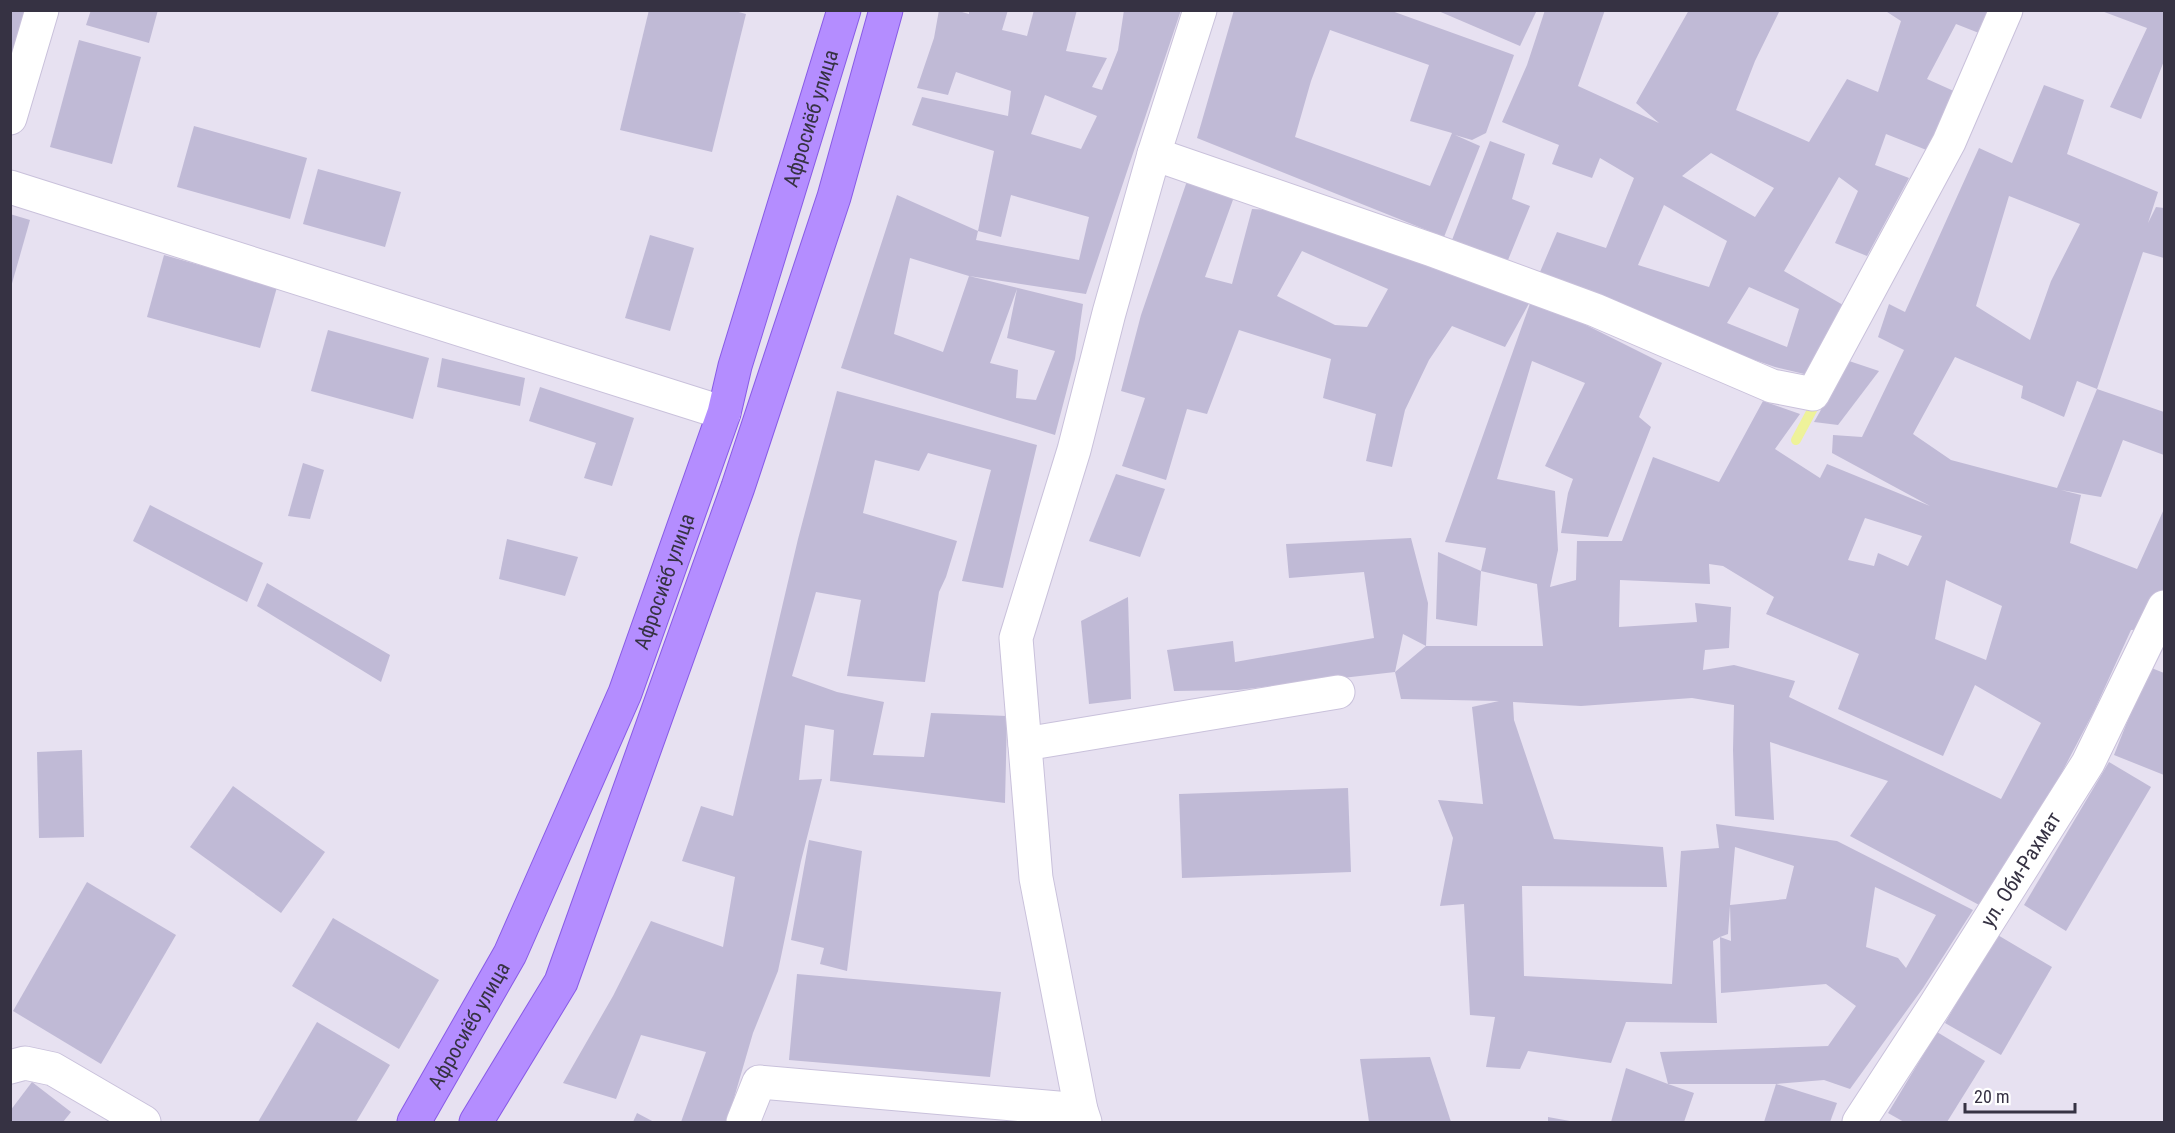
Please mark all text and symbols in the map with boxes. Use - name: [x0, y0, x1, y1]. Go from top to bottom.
- street label: Афросиёб улица: [779, 47, 843, 190]
- street label: Афросиёб улица: [629, 510, 699, 653]
- street label: ул. Оби-Рахмат: [1976, 807, 2066, 931]
- street label: Афросиёб улица: [423, 958, 515, 1093]
- scale bar: [1965, 1076, 2074, 1114]
- text: 20 m: [1974, 1086, 2009, 1107]

